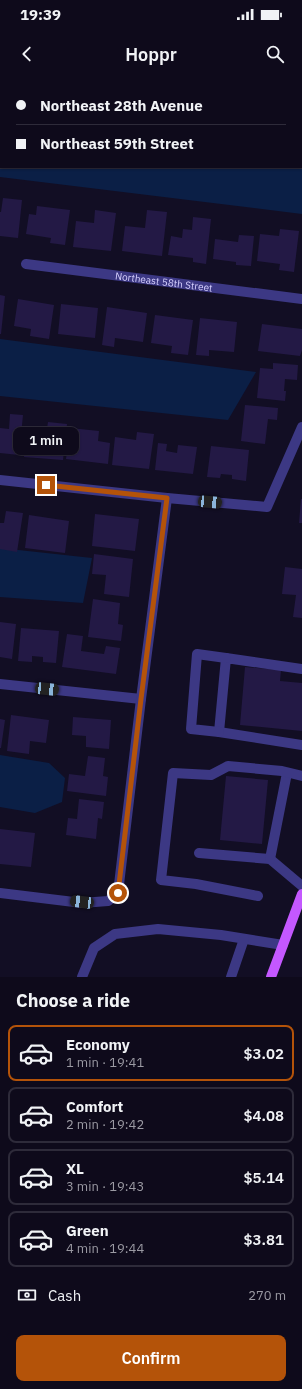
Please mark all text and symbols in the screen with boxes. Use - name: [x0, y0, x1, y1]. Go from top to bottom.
- text: 19:39: [20, 5, 61, 24]
- icon: back: [16, 43, 38, 65]
- text: Hoppr: [125, 43, 177, 66]
- icon: search: [264, 43, 286, 65]
- text: Northeast 28th Avenue: [40, 96, 203, 115]
- text: Northeast 59th Street: [40, 134, 194, 153]
- street label: Northeast 58th Street: [114, 269, 214, 294]
- callout: 1 min: [13, 427, 79, 455]
- text: 1 min: [29, 432, 63, 449]
- route end: [37, 476, 55, 494]
- car: [198, 495, 222, 509]
- car: [34, 682, 60, 696]
- route start: [109, 884, 127, 902]
- car: [69, 895, 95, 909]
- text: Choose a ride: [16, 989, 130, 1012]
- icon: car: [18, 1035, 54, 1071]
- text: Economy: [66, 1035, 130, 1054]
- text: $3.02: [244, 1044, 284, 1063]
- text: 1 min · 19:41: [66, 1054, 144, 1071]
- icon: car: [18, 1097, 54, 1133]
- text: Comfort: [66, 1097, 123, 1116]
- text: $4.08: [244, 1106, 284, 1125]
- text: 2 min · 19:42: [66, 1116, 144, 1133]
- icon: car: [18, 1159, 54, 1195]
- text: XL: [66, 1159, 84, 1178]
- text: $5.14: [244, 1168, 284, 1187]
- text: 3 min · 19:43: [66, 1178, 144, 1195]
- icon: car: [18, 1221, 54, 1257]
- text: Green: [66, 1221, 109, 1240]
- text: $3.81: [244, 1230, 284, 1249]
- text: 4 min · 19:44: [66, 1240, 144, 1257]
- icon: cash: [16, 1284, 38, 1306]
- text: Cash: [48, 1286, 81, 1305]
- text: 270 m: [248, 1287, 286, 1304]
- button: Confirm: [16, 1335, 286, 1381]

